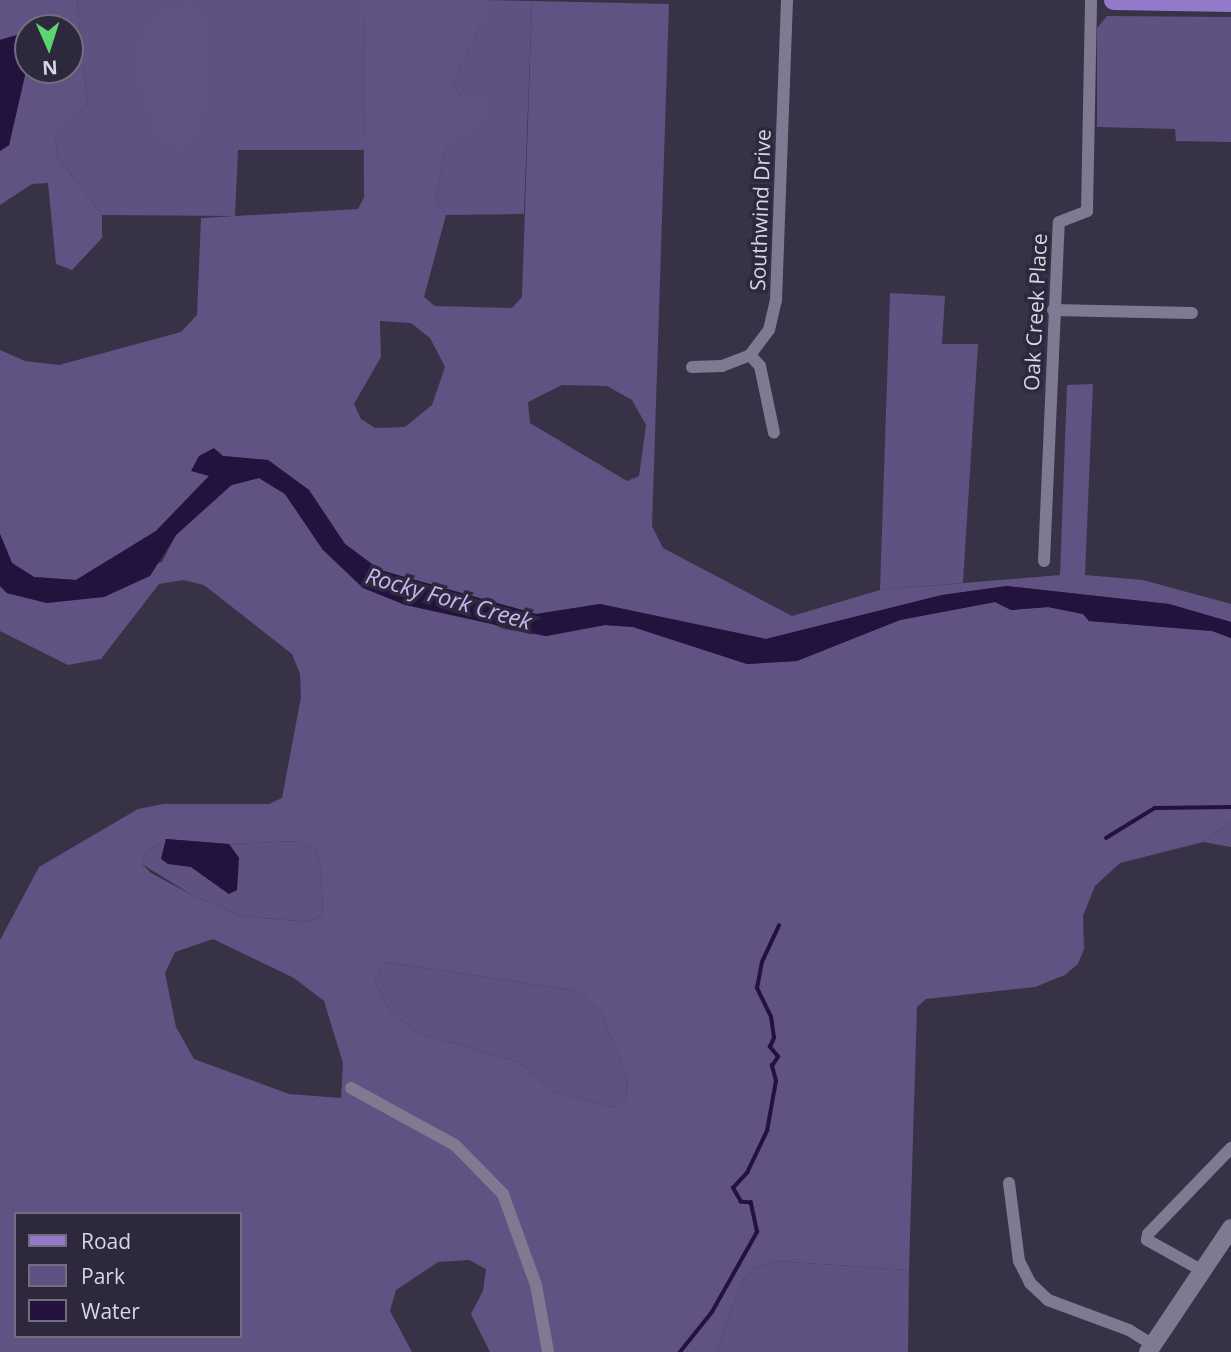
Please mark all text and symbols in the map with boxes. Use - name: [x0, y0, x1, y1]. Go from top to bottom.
- north arrow: [14, 14, 84, 84]
- text: N: [42, 55, 58, 81]
- street label: Southwind Drive: [745, 129, 775, 291]
- street label: Oak Creek Place: [1018, 233, 1052, 391]
- water label: Rocky Fork Creek: [363, 561, 535, 635]
- legend: [14, 1212, 242, 1338]
- text: Road: [81, 1227, 131, 1255]
- text: Park: [81, 1262, 125, 1290]
- text: Water: [81, 1297, 140, 1325]

